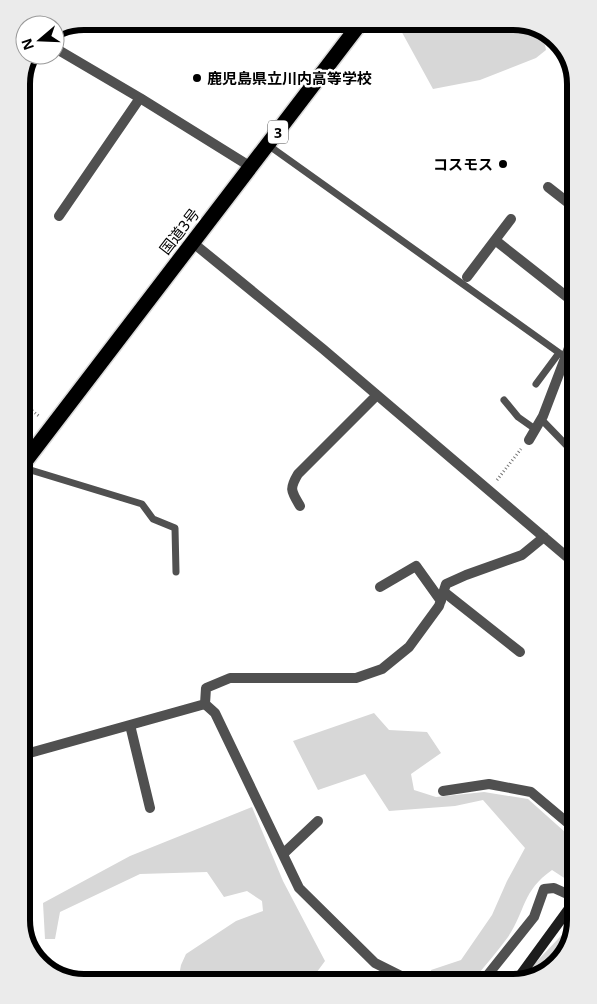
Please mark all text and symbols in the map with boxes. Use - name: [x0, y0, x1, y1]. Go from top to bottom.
- north arrow: [15, 15, 65, 65]
- text: N: [16, 36, 38, 53]
- place label: 鹿児島県立川内高等学校: [207, 68, 372, 88]
- marker: 鹿児島県立川内高等学校: [191, 72, 203, 84]
- road number: 3: [268, 120, 288, 144]
- place label: コスモス: [433, 154, 493, 174]
- marker: コスモス: [497, 158, 509, 170]
- street label: 国道3号: [155, 204, 203, 258]

